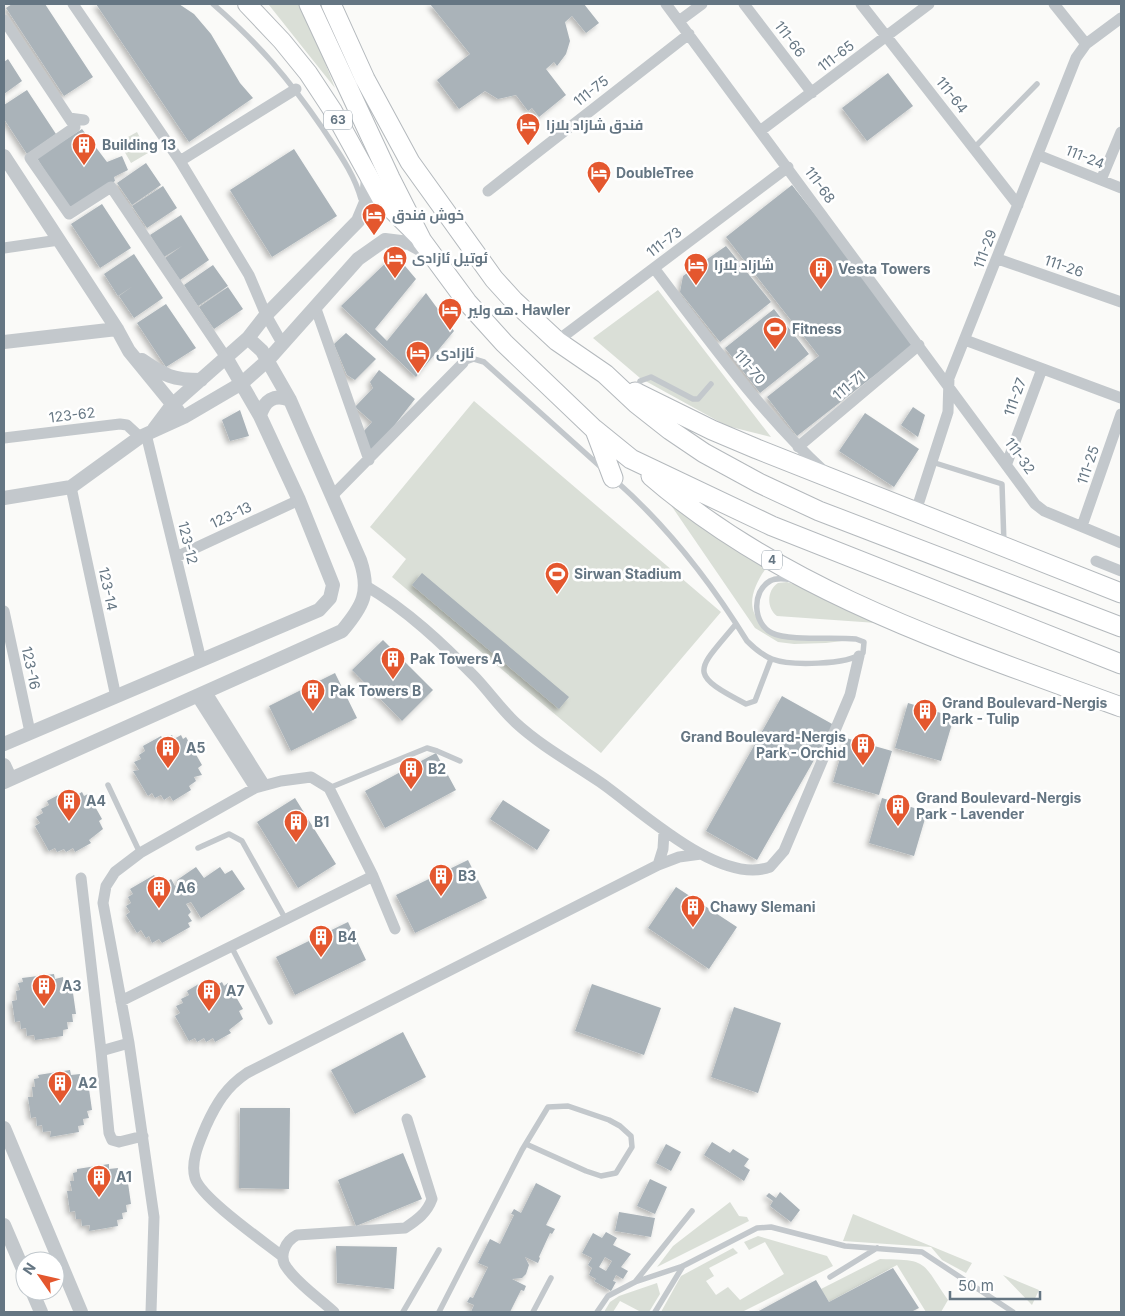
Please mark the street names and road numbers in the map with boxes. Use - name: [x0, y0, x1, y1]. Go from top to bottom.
- street label: 111-66: [771, 17, 809, 60]
- street label: 111-65: [814, 37, 857, 75]
- street label: 111-75: [570, 72, 611, 109]
- street label: 111-64: [933, 73, 972, 116]
- road number: 63: [324, 110, 352, 130]
- street label: 111-24: [1063, 141, 1107, 172]
- street label: 111-68: [802, 163, 839, 206]
- street label: 111-73: [643, 223, 685, 260]
- street label: 111-29: [969, 227, 1000, 271]
- street label: 111-26: [1042, 251, 1086, 280]
- street label: 111-70: [731, 346, 770, 387]
- street label: 111-71: [829, 366, 868, 403]
- street label: 111-27: [1000, 375, 1029, 418]
- street label: 123-62: [48, 403, 96, 426]
- street label: 111-32: [1002, 434, 1039, 477]
- street label: 111-25: [1073, 443, 1102, 487]
- street label: 123-13: [207, 498, 254, 531]
- street label: 123-12: [175, 520, 202, 566]
- road number: 4: [762, 550, 782, 570]
- street label: 123-14: [96, 566, 121, 612]
- street label: 123-16: [19, 645, 44, 691]

